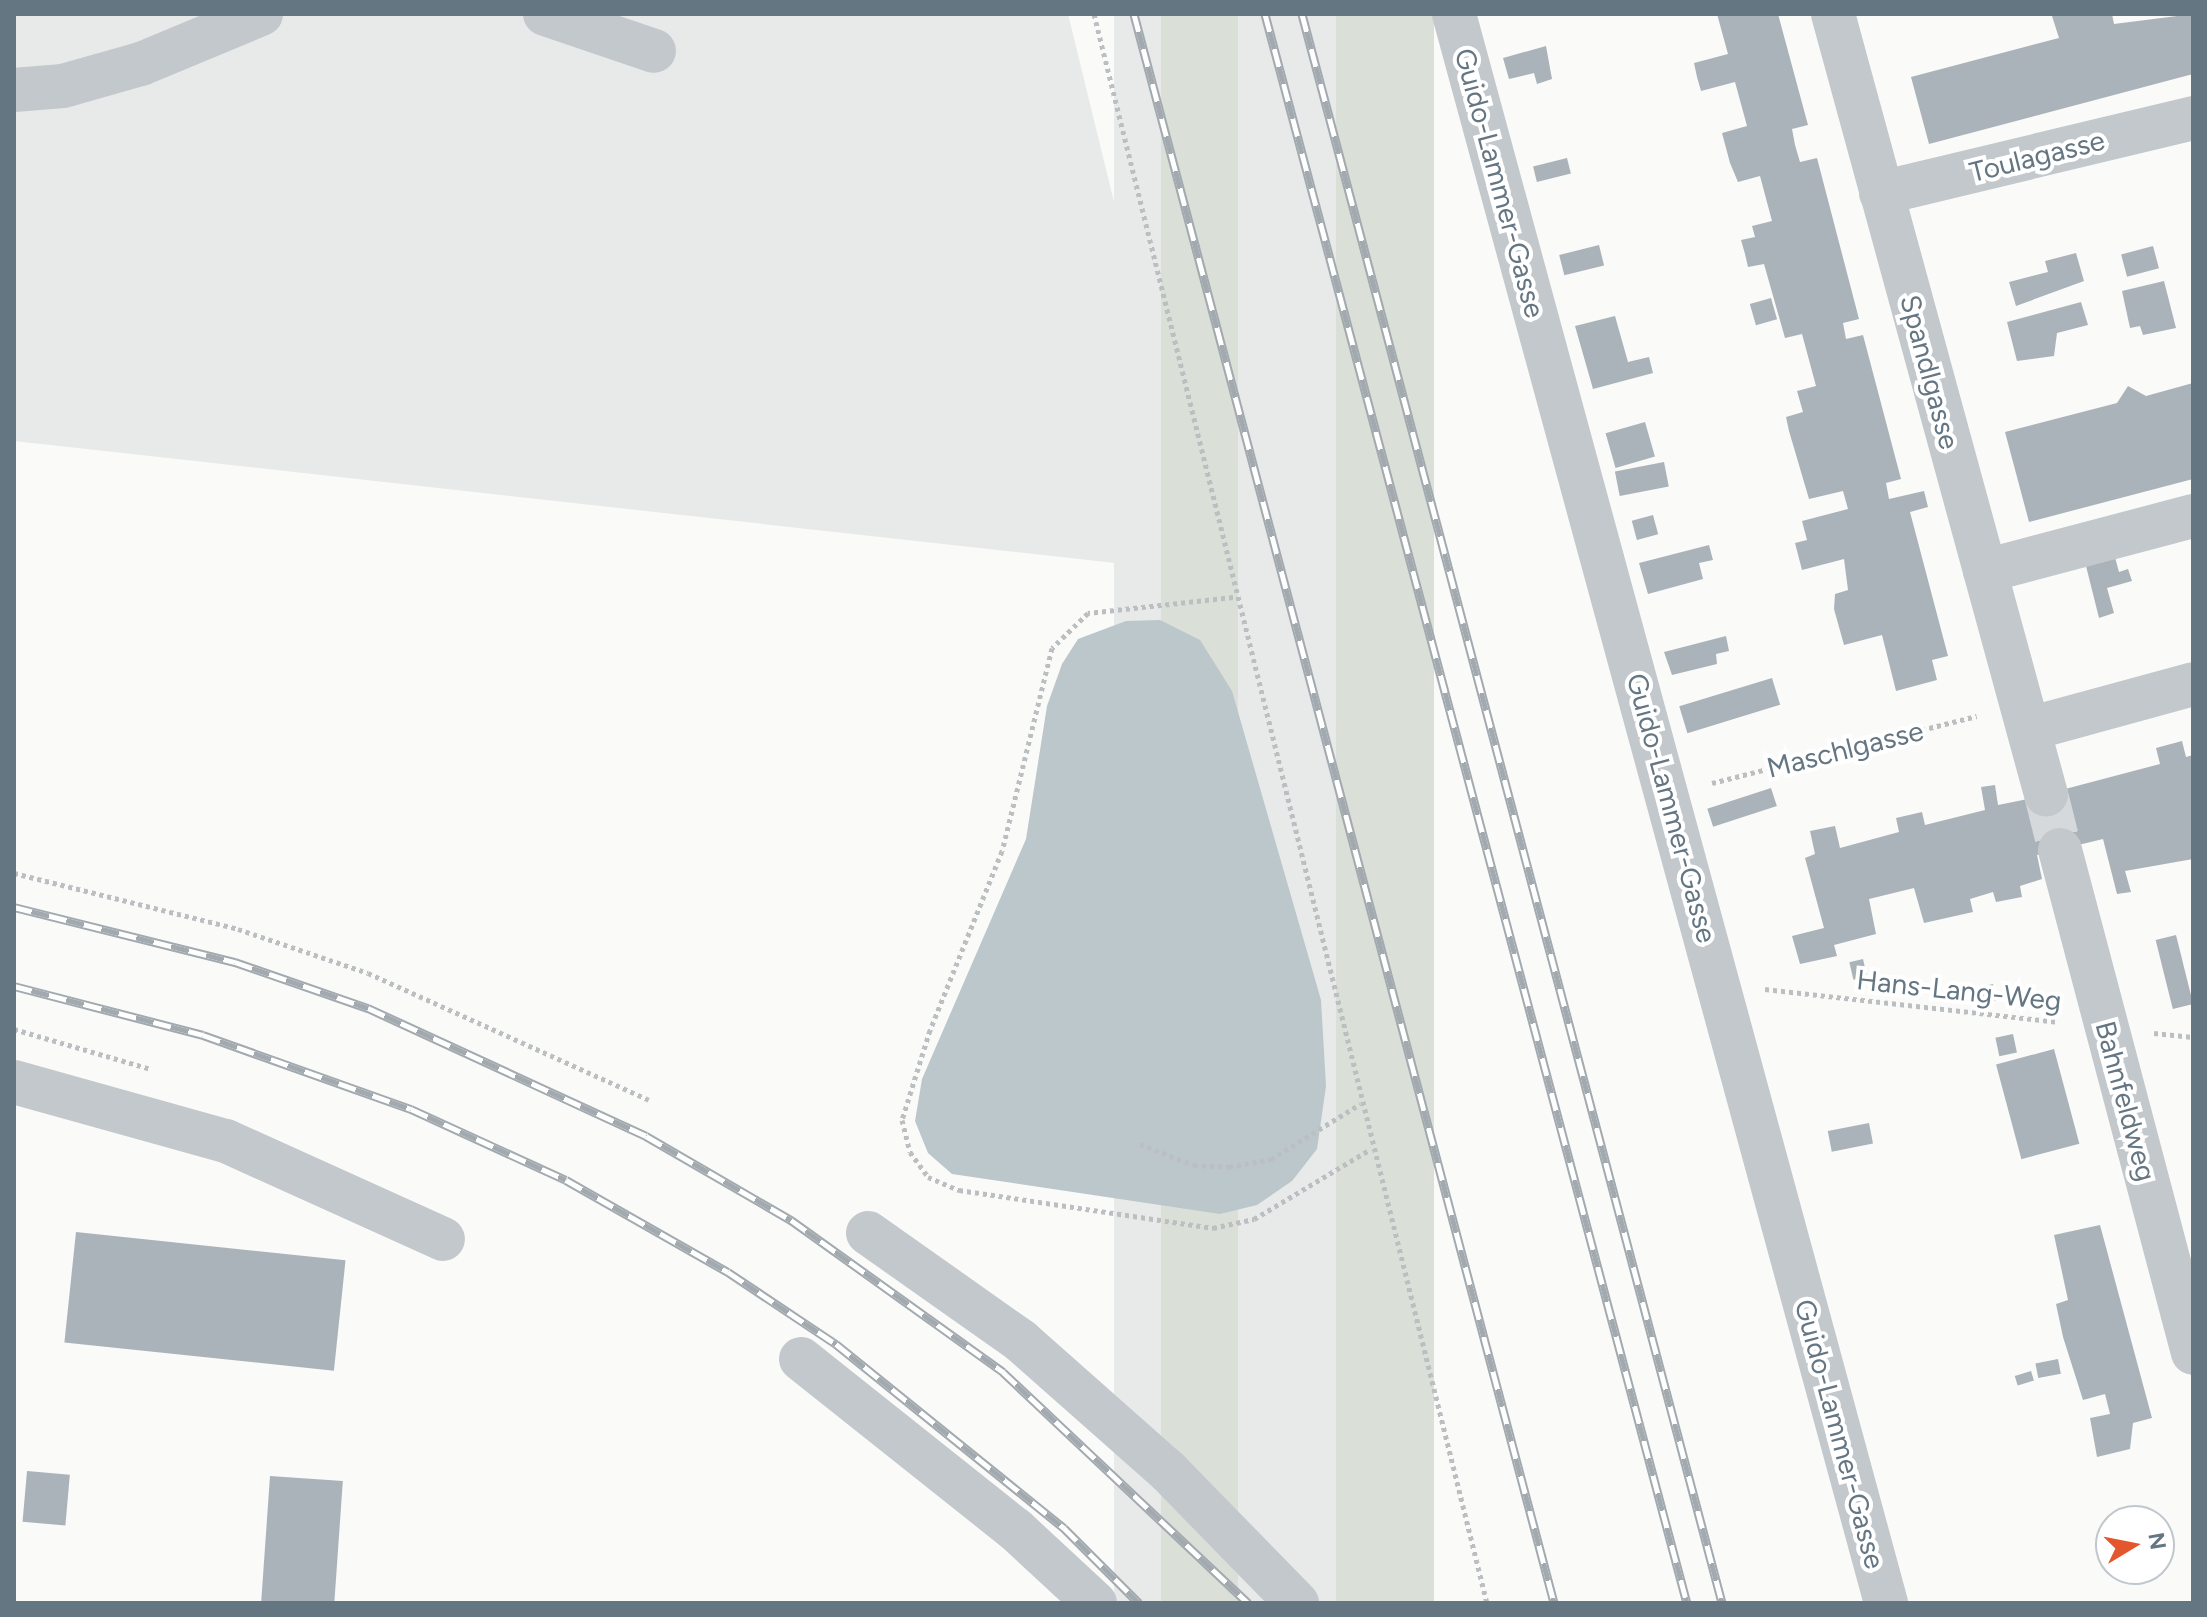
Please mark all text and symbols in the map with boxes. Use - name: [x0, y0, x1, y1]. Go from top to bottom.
- street label: Guido-Lammer-Gasse: [1448, 45, 1552, 321]
- street label: Toulagasse: [1966, 123, 2108, 189]
- street label: Spandlgasse: [1893, 291, 1967, 453]
- street label: Guido-Lammer-Gasse: [1620, 670, 1724, 946]
- street label: Maschlgasse: [1763, 713, 1927, 785]
- street label: Hans-Lang-Weg: [1855, 963, 2063, 1017]
- street label: Bahnfeldweg: [2089, 1017, 2163, 1185]
- street label: Guido-Lammer-Gasse: [1788, 1296, 1892, 1572]
- north arrow: [2095, 1505, 2175, 1585]
- text: N: [2142, 1530, 2172, 1552]

